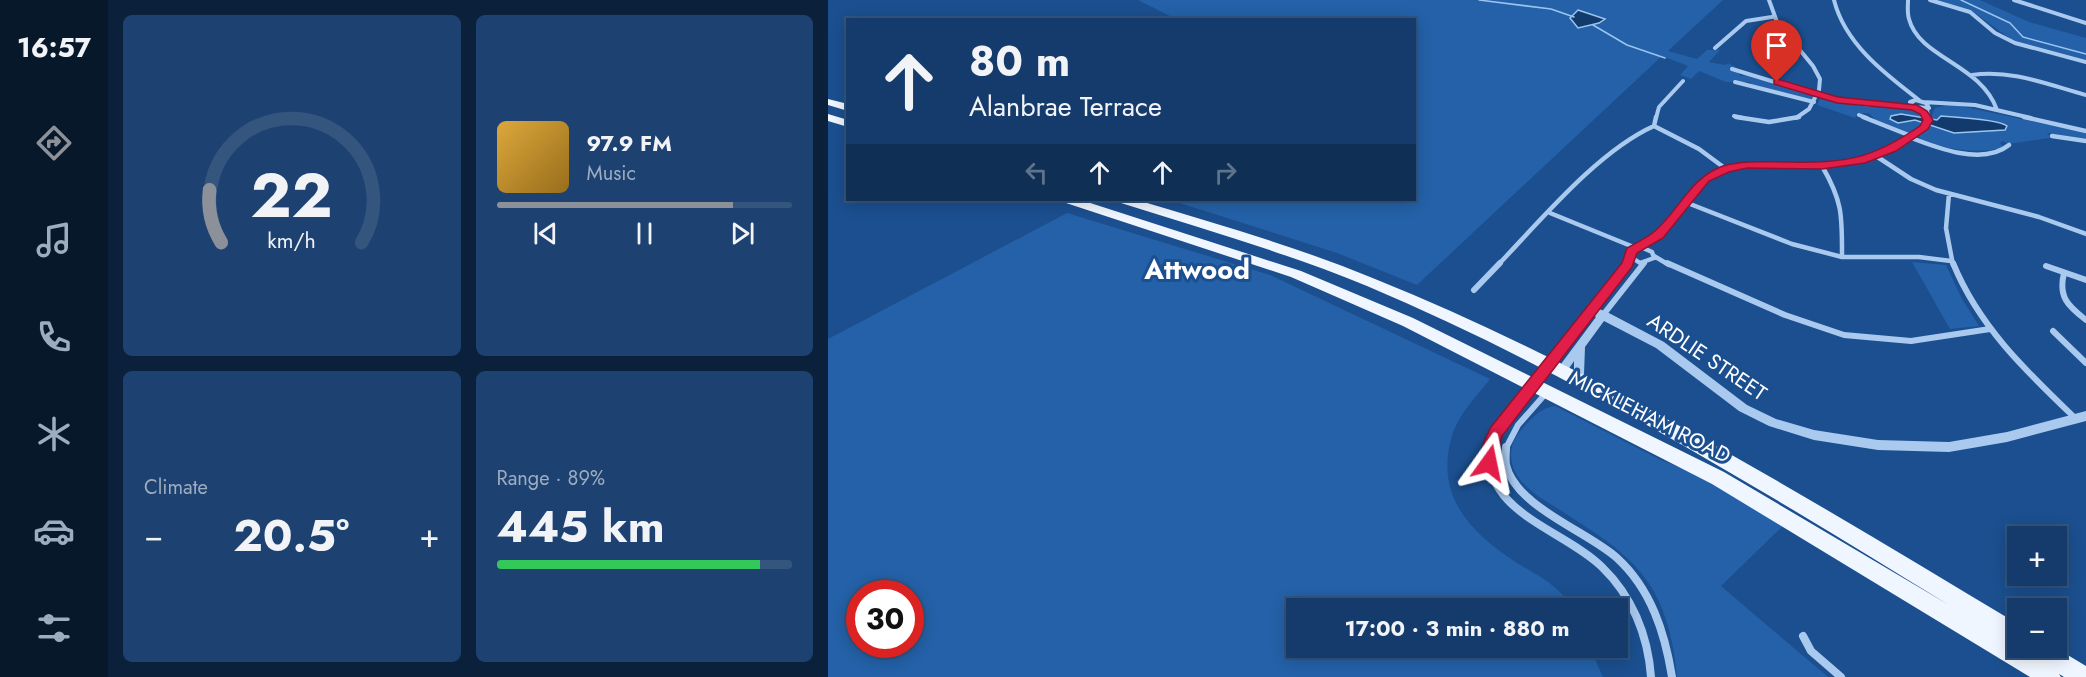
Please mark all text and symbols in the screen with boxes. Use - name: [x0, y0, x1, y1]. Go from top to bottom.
- pin: [1751, 20, 1802, 82]
- text: 16:57: [17, 28, 91, 67]
- icon: arrive: [1760, 29, 1793, 62]
- text: 80 m: [969, 31, 1070, 92]
- icon: ahead: [870, 42, 948, 120]
- text: Alanbrae Terrace: [969, 87, 1162, 126]
- icon: directions: [33, 122, 75, 164]
- text: 97.9 FM: [587, 127, 672, 159]
- text: 22: [251, 150, 333, 240]
- icon: left: [1020, 156, 1053, 189]
- icon: ahead: [1083, 156, 1116, 189]
- icon: ahead: [1146, 156, 1179, 189]
- icon: right: [1209, 156, 1242, 189]
- text: Music: [587, 159, 636, 188]
- icon: previous: [529, 217, 562, 250]
- icon: pause: [628, 217, 661, 250]
- icon: next: [726, 217, 759, 250]
- icon: music: [33, 219, 75, 261]
- text: km/h: [268, 225, 316, 256]
- district label: Attwood: [1143, 250, 1250, 289]
- street label: ARDLIE STREET: [1641, 306, 1773, 408]
- icon: phone: [33, 316, 75, 358]
- street label: MICKLEHAM ROAD: [1564, 363, 1736, 471]
- icon: climate: [33, 413, 75, 455]
- position arrow: [1457, 431, 1521, 495]
- text: Range · 89%: [497, 464, 605, 493]
- text: Climate: [144, 473, 208, 502]
- text: 445 km: [497, 494, 665, 559]
- text: 20.5°: [233, 503, 349, 568]
- icon: car: [33, 510, 75, 552]
- text: −: [144, 512, 163, 559]
- text: +: [419, 512, 439, 559]
- map controls: [2007, 526, 2067, 658]
- button: +: [2007, 526, 2067, 586]
- speed limit sign: 30: [846, 580, 924, 658]
- button: −: [2007, 598, 2067, 658]
- icon: filters: [33, 607, 75, 649]
- text: 17:00 · 3 min · 880 m: [1344, 612, 1570, 644]

